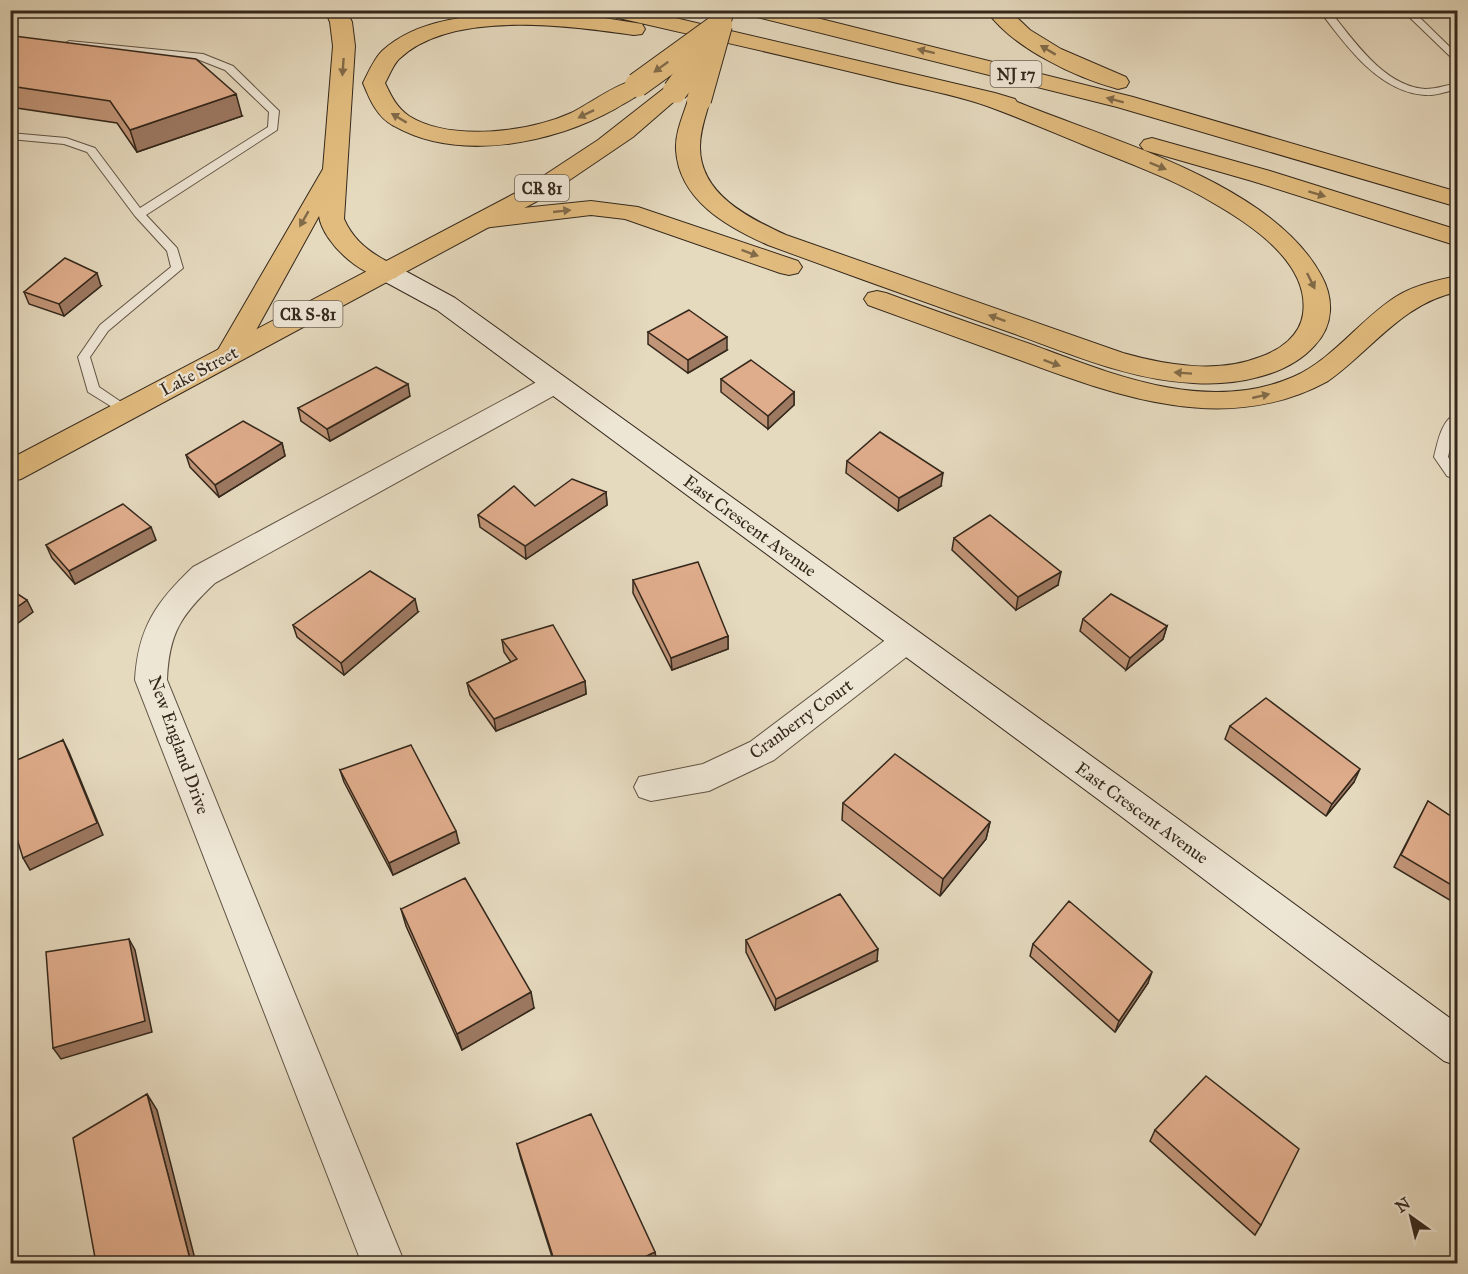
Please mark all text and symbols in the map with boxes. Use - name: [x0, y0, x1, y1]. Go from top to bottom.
- one-way arrow: [1040, 45, 1056, 56]
- one-way arrow: [917, 46, 935, 55]
- one-way arrow: [338, 57, 348, 76]
- one-way arrow: [654, 61, 670, 73]
- road number: NJ 17: [990, 61, 1042, 87]
- one-way arrow: [1106, 94, 1124, 104]
- one-way arrow: [578, 109, 595, 118]
- one-way arrow: [391, 113, 407, 124]
- one-way arrow: [1150, 162, 1168, 172]
- road number: CR 81: [515, 175, 569, 201]
- one-way arrow: [1308, 190, 1326, 199]
- one-way arrow: [553, 207, 572, 216]
- one-way arrow: [299, 211, 309, 228]
- one-way arrow: [741, 249, 759, 258]
- one-way arrow: [1307, 272, 1316, 289]
- road number: CR S-81: [274, 301, 342, 327]
- one-way arrow: [988, 312, 1006, 322]
- street label: Lake Street: [156, 341, 242, 401]
- one-way arrow: [1043, 358, 1061, 368]
- one-way arrow: [1174, 369, 1193, 378]
- one-way arrow: [1252, 390, 1271, 400]
- street label: East Crescent Avenue: [679, 470, 821, 582]
- street label: New England Drive: [143, 673, 214, 818]
- street label: Cranberry Court: [745, 674, 858, 764]
- street label: East Crescent Avenue: [1071, 757, 1213, 869]
- north arrow: [1381, 1187, 1441, 1247]
- text: N: [1392, 1193, 1414, 1217]

